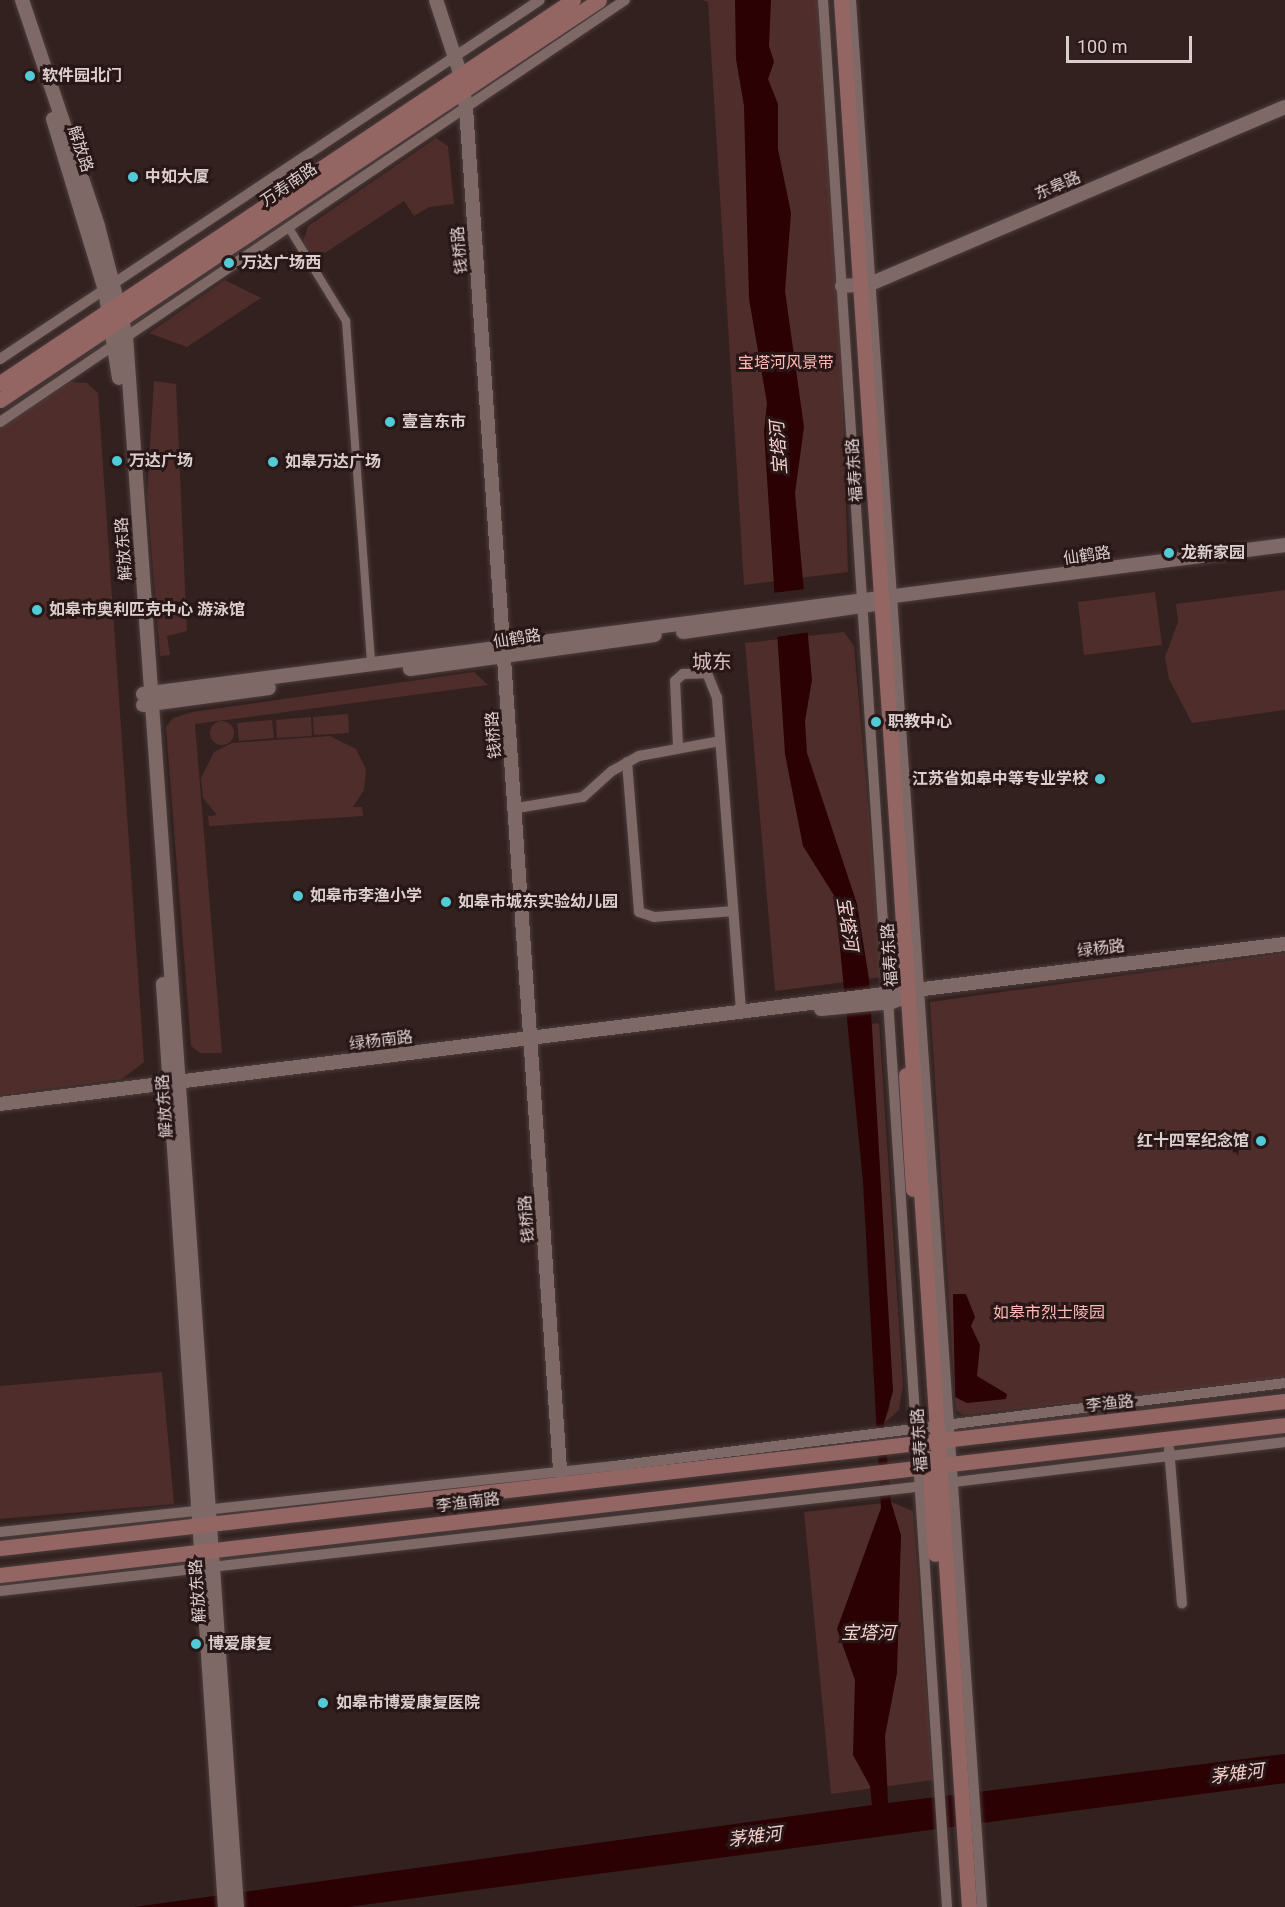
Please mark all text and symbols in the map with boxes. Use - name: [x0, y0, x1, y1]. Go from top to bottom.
- scale bar: [1069, 24, 1195, 62]
- text: 100 m: [1077, 36, 1128, 57]
- place label: 软件园北门: [42, 66, 122, 86]
- marker: 软件园北门: [23, 69, 37, 83]
- street label: 解放路: [63, 123, 97, 175]
- street label: 万寿南路: [257, 159, 321, 211]
- place label: 中如大厦: [145, 167, 209, 187]
- street label: 东皋路: [1032, 168, 1084, 204]
- marker: 中如大厦: [126, 170, 140, 184]
- street label: 钱桥路: [448, 225, 472, 275]
- place label: 万达广场西: [241, 253, 321, 273]
- marker: 万达广场西: [222, 256, 236, 270]
- park label: 宝塔河风景带: [738, 353, 834, 373]
- place label: 壹言东市: [402, 412, 466, 432]
- marker: 壹言东市: [383, 415, 397, 429]
- water label: 宝塔河: [766, 420, 792, 476]
- street label: 福寿东路: [843, 437, 867, 503]
- place label: 万达广场: [129, 451, 193, 471]
- place label: 如皋万达广场: [285, 452, 381, 472]
- marker: 万达广场: [110, 454, 124, 468]
- marker: 如皋万达广场: [266, 455, 280, 469]
- street label: 解放东路: [112, 516, 136, 582]
- street label: 仙鹤路: [1062, 543, 1112, 569]
- place label: 龙新家园: [1181, 543, 1245, 563]
- marker: 龙新家园: [1162, 546, 1176, 560]
- place label: 如皋市奥利匹克中心 游泳馆: [49, 600, 245, 620]
- marker: 如皋市奥利匹克中心 游泳馆: [30, 603, 44, 617]
- street label: 仙鹤路: [492, 626, 542, 652]
- district label: 城东: [692, 650, 732, 674]
- street label: 钱桥路: [483, 710, 505, 760]
- place label: 职教中心: [888, 712, 952, 732]
- marker: 职教中心: [869, 715, 883, 729]
- place label: 江苏省如皋中等专业学校: [912, 769, 1088, 789]
- marker: 江苏省如皋中等专业学校: [1093, 772, 1107, 786]
- place label: 如皋市李渔小学: [310, 886, 422, 906]
- marker: 如皋市李渔小学: [291, 889, 305, 903]
- place label: 如皋市城东实验幼儿园: [458, 892, 618, 912]
- marker: 如皋市城东实验幼儿园: [439, 895, 453, 909]
- water label: 宝塔河: [832, 896, 862, 952]
- street label: 福寿东路: [878, 922, 902, 988]
- street label: 绿杨路: [1076, 937, 1126, 961]
- street label: 绿杨南路: [348, 1028, 414, 1054]
- street label: 解放东路: [153, 1073, 177, 1139]
- place label: 红十四军纪念馆: [1137, 1131, 1249, 1151]
- marker: 红十四军纪念馆: [1254, 1134, 1268, 1148]
- street label: 钱桥路: [516, 1194, 538, 1244]
- park label: 如皋市烈士陵园: [993, 1303, 1105, 1323]
- street label: 李渔路: [1085, 1392, 1135, 1416]
- street label: 福寿东路: [908, 1407, 932, 1473]
- street label: 李渔南路: [435, 1490, 501, 1516]
- street label: 解放东路: [186, 1558, 210, 1624]
- water label: 宝塔河: [841, 1622, 895, 1644]
- place label: 博爱康复: [208, 1634, 272, 1654]
- marker: 博爱康复: [189, 1637, 203, 1651]
- place label: 如皋市博爱康复医院: [336, 1693, 480, 1713]
- marker: 如皋市博爱康复医院: [314, 1694, 332, 1712]
- water label: 茅雉河: [1209, 1760, 1265, 1788]
- water label: 茅雉河: [727, 1823, 783, 1851]

